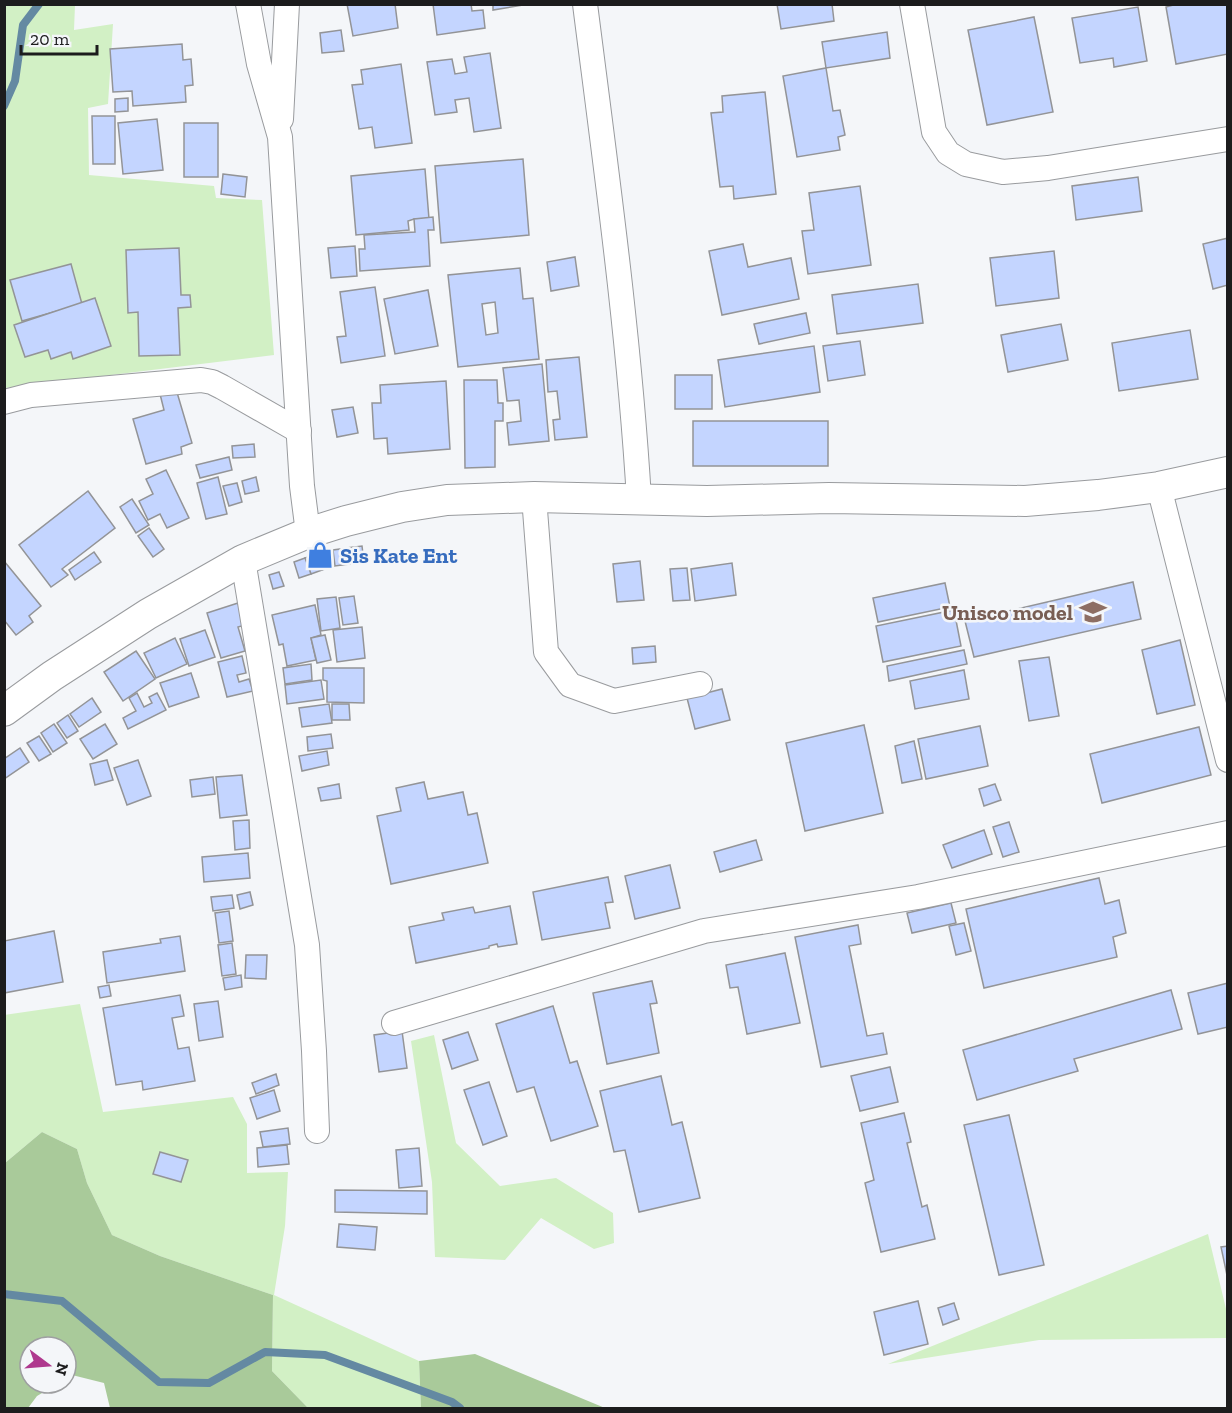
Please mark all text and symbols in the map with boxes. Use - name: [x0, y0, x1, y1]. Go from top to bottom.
- scale bar: [21, 18, 98, 56]
- text: 20 m: [30, 28, 70, 50]
- shop icon: Sis Kate Ent: [305, 540, 335, 570]
- place label: Sis Kate Ent: [340, 542, 458, 569]
- school or university icon: Unisco model: [1078, 597, 1108, 627]
- place label: Unisco model: [942, 599, 1073, 626]
- north arrow: [18, 1335, 78, 1395]
- text: N: [51, 1361, 73, 1377]

